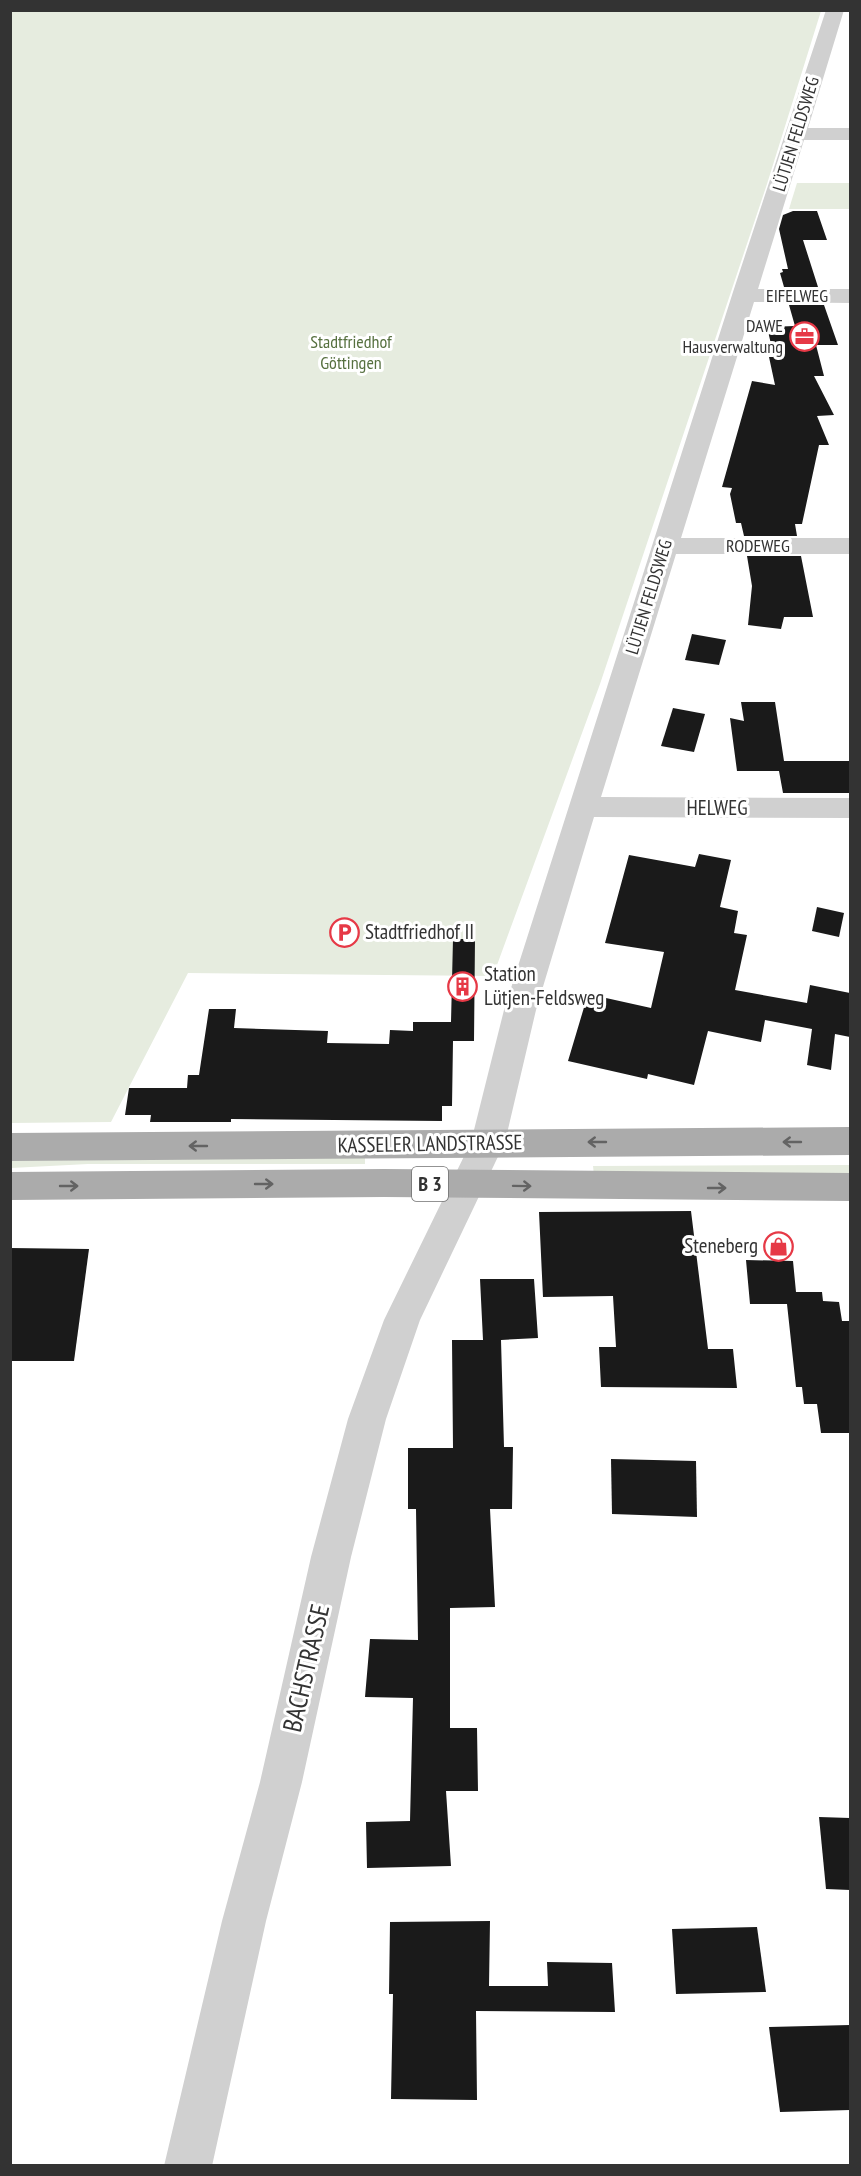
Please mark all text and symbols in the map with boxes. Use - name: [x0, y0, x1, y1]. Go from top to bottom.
- street label: LÜTJEN FELDSWEG: [767, 74, 824, 194]
- street label: EIFELWEG: [766, 284, 828, 307]
- place label: DAWE Hausverwaltung: [682, 314, 783, 358]
- office icon: DAWE Hausverwaltung: [788, 320, 820, 352]
- park label: Stadtfriedhof Göttingen: [310, 330, 393, 374]
- street label: RODEWEG: [726, 534, 790, 557]
- street label: LÜTJEN FELDSWEG: [620, 537, 677, 657]
- street label: HELWEG: [686, 794, 748, 821]
- parking icon: Stadtfriedhof II: [328, 916, 360, 948]
- place label: Stadtfriedhof II: [365, 918, 474, 945]
- place label: Station Lütjen-Feldsweg: [484, 960, 604, 1011]
- building icon: Station Lütjen-Feldsweg: [447, 970, 479, 1002]
- street label: KASSELER LANDSTRASSE: [337, 1128, 523, 1159]
- one-way arrow: [588, 1136, 608, 1148]
- one-way arrow: [783, 1136, 803, 1148]
- one-way arrow: [189, 1140, 209, 1152]
- road number: B 3: [412, 1167, 448, 1201]
- one-way arrow: [253, 1178, 273, 1190]
- one-way arrow: [58, 1180, 78, 1191]
- one-way arrow: [511, 1180, 531, 1192]
- one-way arrow: [706, 1182, 726, 1194]
- shop icon: Steneberg: [763, 1230, 795, 1262]
- place label: Steneberg: [684, 1232, 758, 1259]
- street label: BACHSTRASSE: [275, 1601, 336, 1735]

